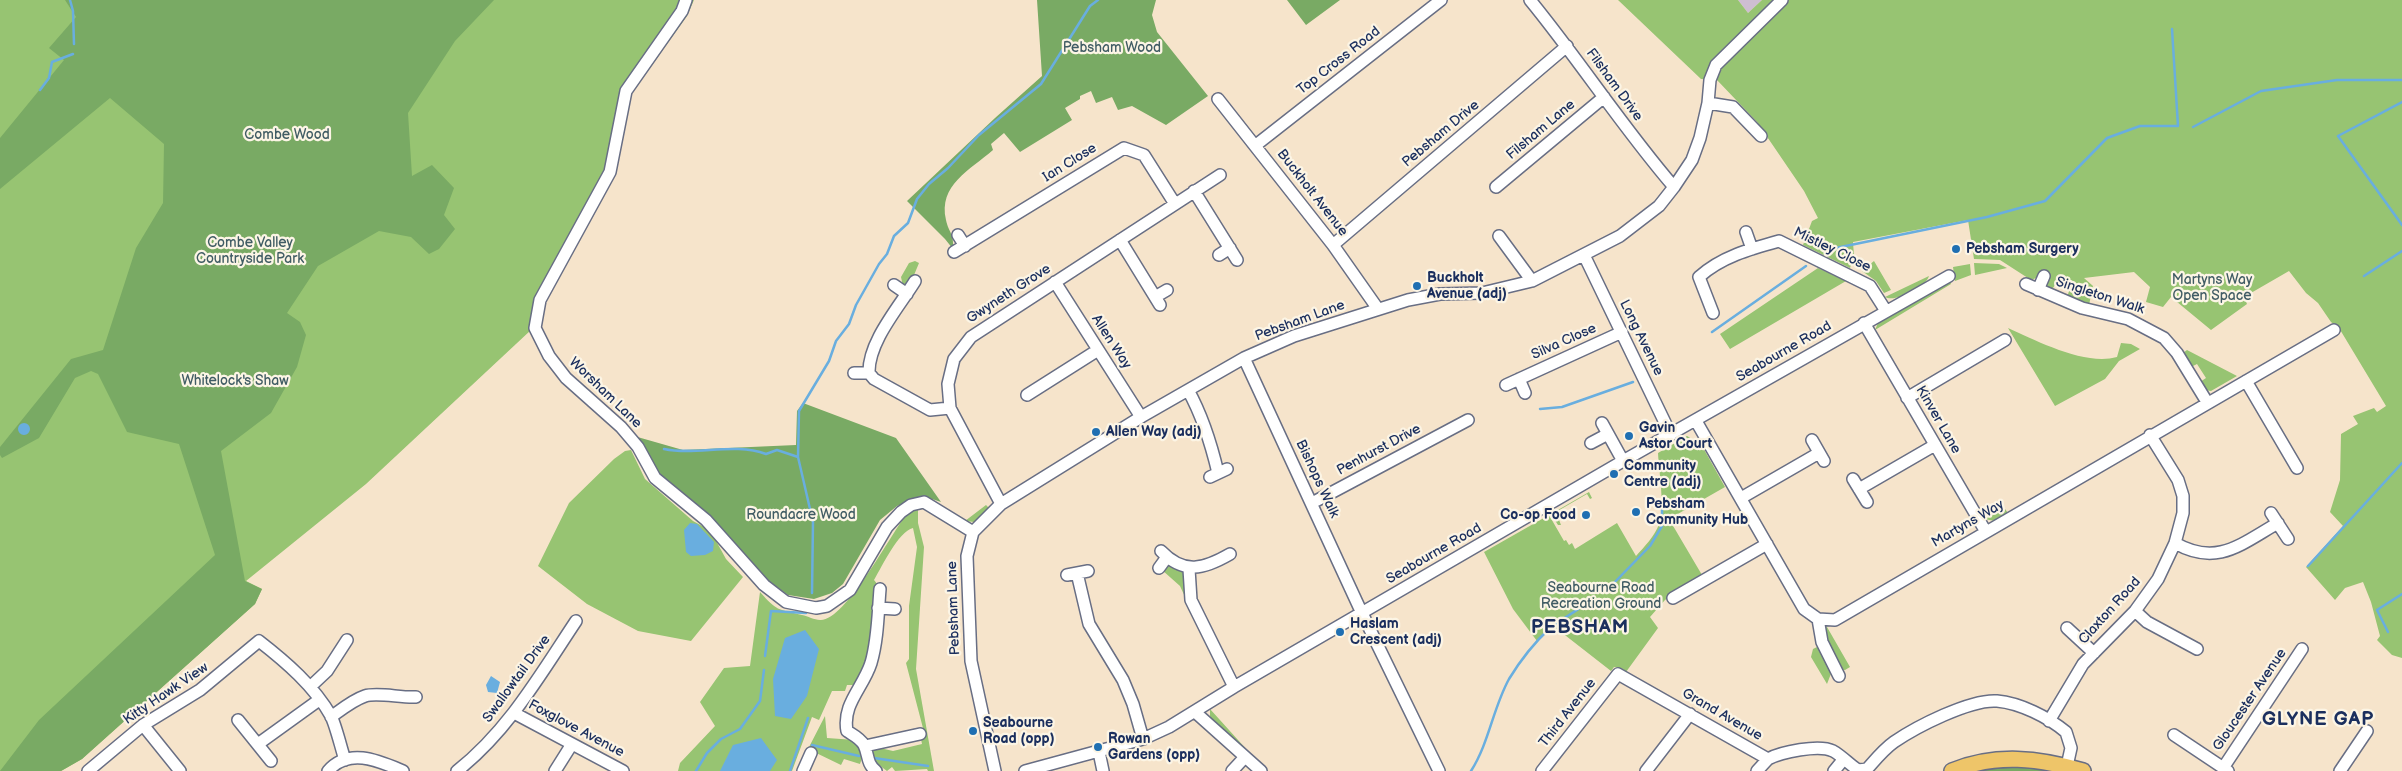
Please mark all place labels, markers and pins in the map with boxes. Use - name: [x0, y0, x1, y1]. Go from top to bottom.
- place label: Pebsham Surgery: [1966, 241, 2079, 257]
- marker: Pebsham Surgery: [1950, 243, 1962, 255]
- place label: Buckholt Avenue (adj): [1427, 270, 1507, 302]
- marker: Buckholt Avenue (adj): [1411, 280, 1423, 292]
- place label: Gavin Astor Court: [1639, 420, 1712, 452]
- place label: Allen Way (adj): [1106, 424, 1201, 440]
- marker: Allen Way (adj): [1090, 426, 1102, 438]
- marker: Gavin Astor Court: [1623, 430, 1635, 442]
- place label: Community Centre (adj): [1624, 458, 1701, 491]
- marker: Community Centre (adj): [1608, 468, 1620, 480]
- place label: Pebsham Community Hub: [1646, 496, 1748, 528]
- marker: Pebsham Community Hub: [1630, 506, 1642, 518]
- place label: Co-op Food: [1500, 507, 1576, 523]
- marker: Co-op Food: [1580, 509, 1592, 521]
- place label: Haslam Crescent (adj): [1350, 616, 1442, 648]
- marker: Haslam Crescent (adj): [1334, 626, 1346, 638]
- place label: Seabourne Road (opp): [983, 715, 1054, 748]
- marker: Seabourne Road (opp): [967, 725, 979, 737]
- place label: Rowan Gardens (opp): [1108, 731, 1200, 764]
- marker: Rowan Gardens (opp): [1092, 741, 1104, 753]

